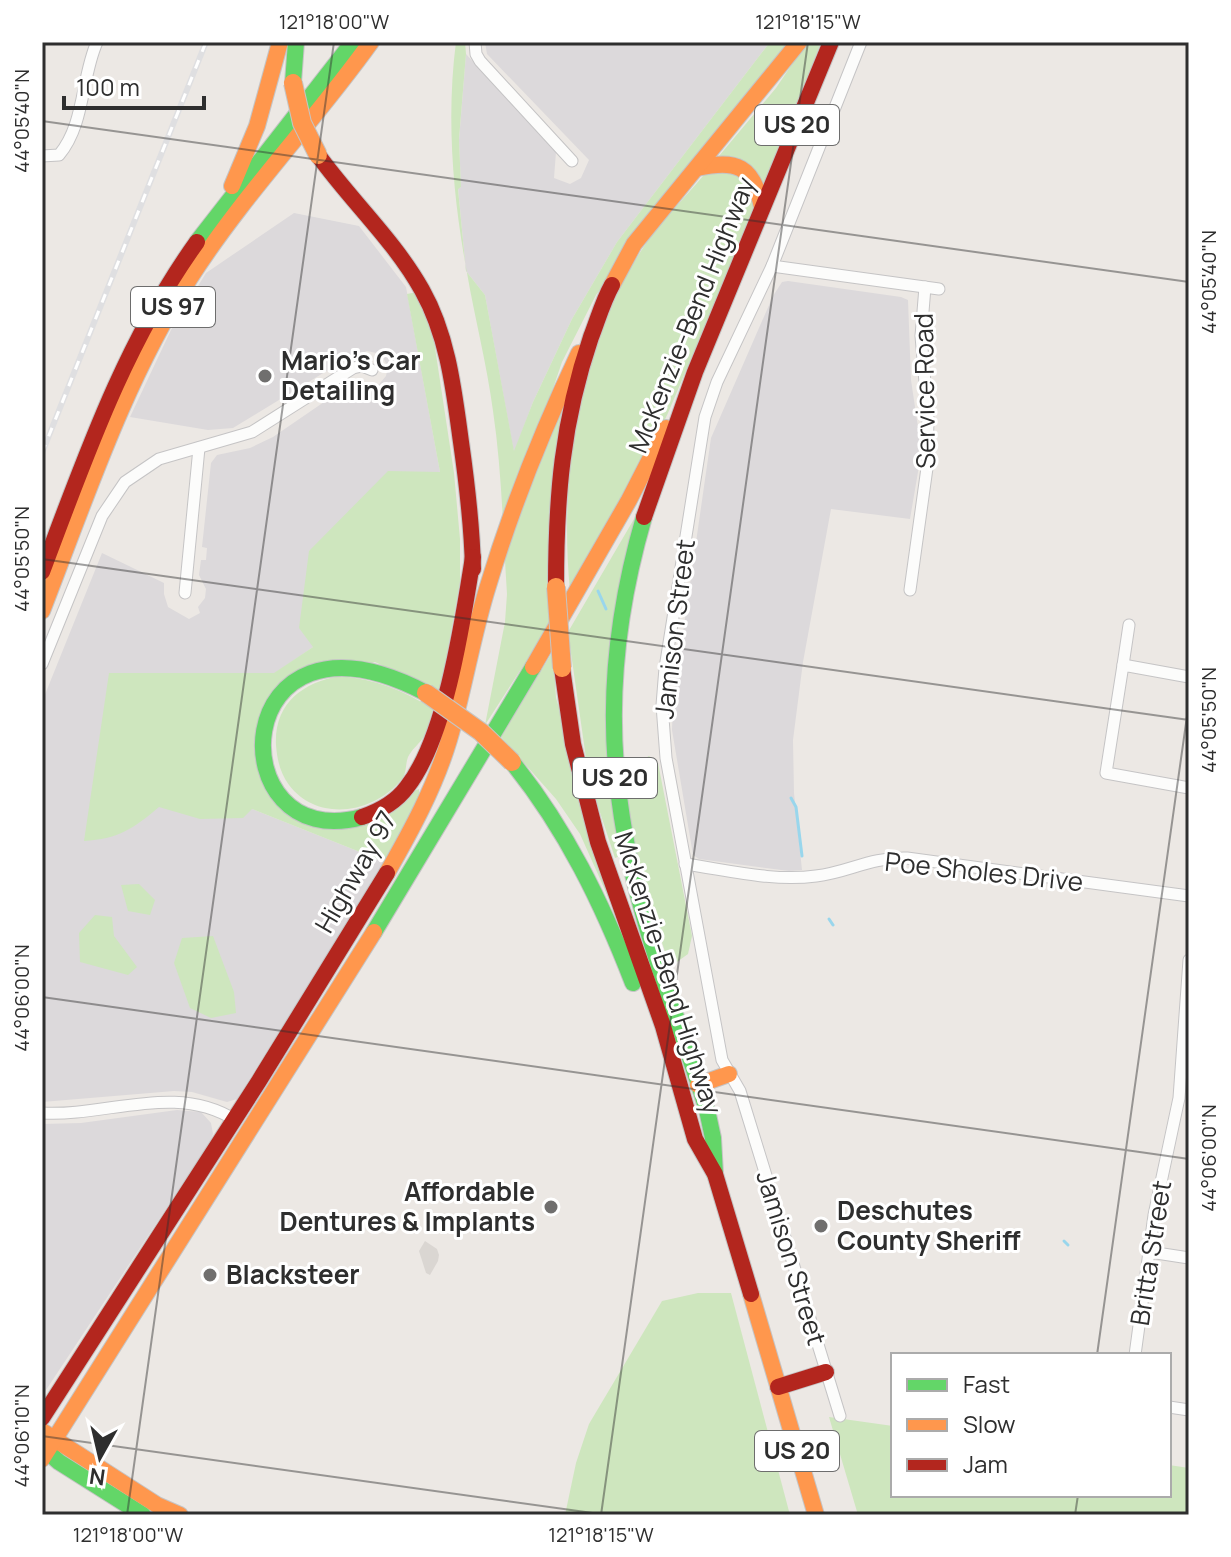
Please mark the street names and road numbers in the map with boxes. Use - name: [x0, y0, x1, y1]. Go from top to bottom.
- road number: US 20: [755, 105, 839, 145]
- street label: McKenzie-Bend Highway: [619, 171, 763, 458]
- road number: US 97: [131, 287, 215, 327]
- street label: Service Road: [905, 313, 943, 469]
- street label: Jamison Street: [645, 537, 703, 721]
- road number: US 20: [573, 758, 657, 798]
- street label: Highway 97: [306, 804, 405, 939]
- street label: McKenzie-Bend Highway: [606, 827, 732, 1119]
- street label: Poe Sholes Drive: [883, 843, 1085, 899]
- street label: Jamison Street: [748, 1166, 836, 1349]
- street label: Britta Street: [1121, 1178, 1179, 1328]
- road number: US 20: [755, 1431, 839, 1471]

